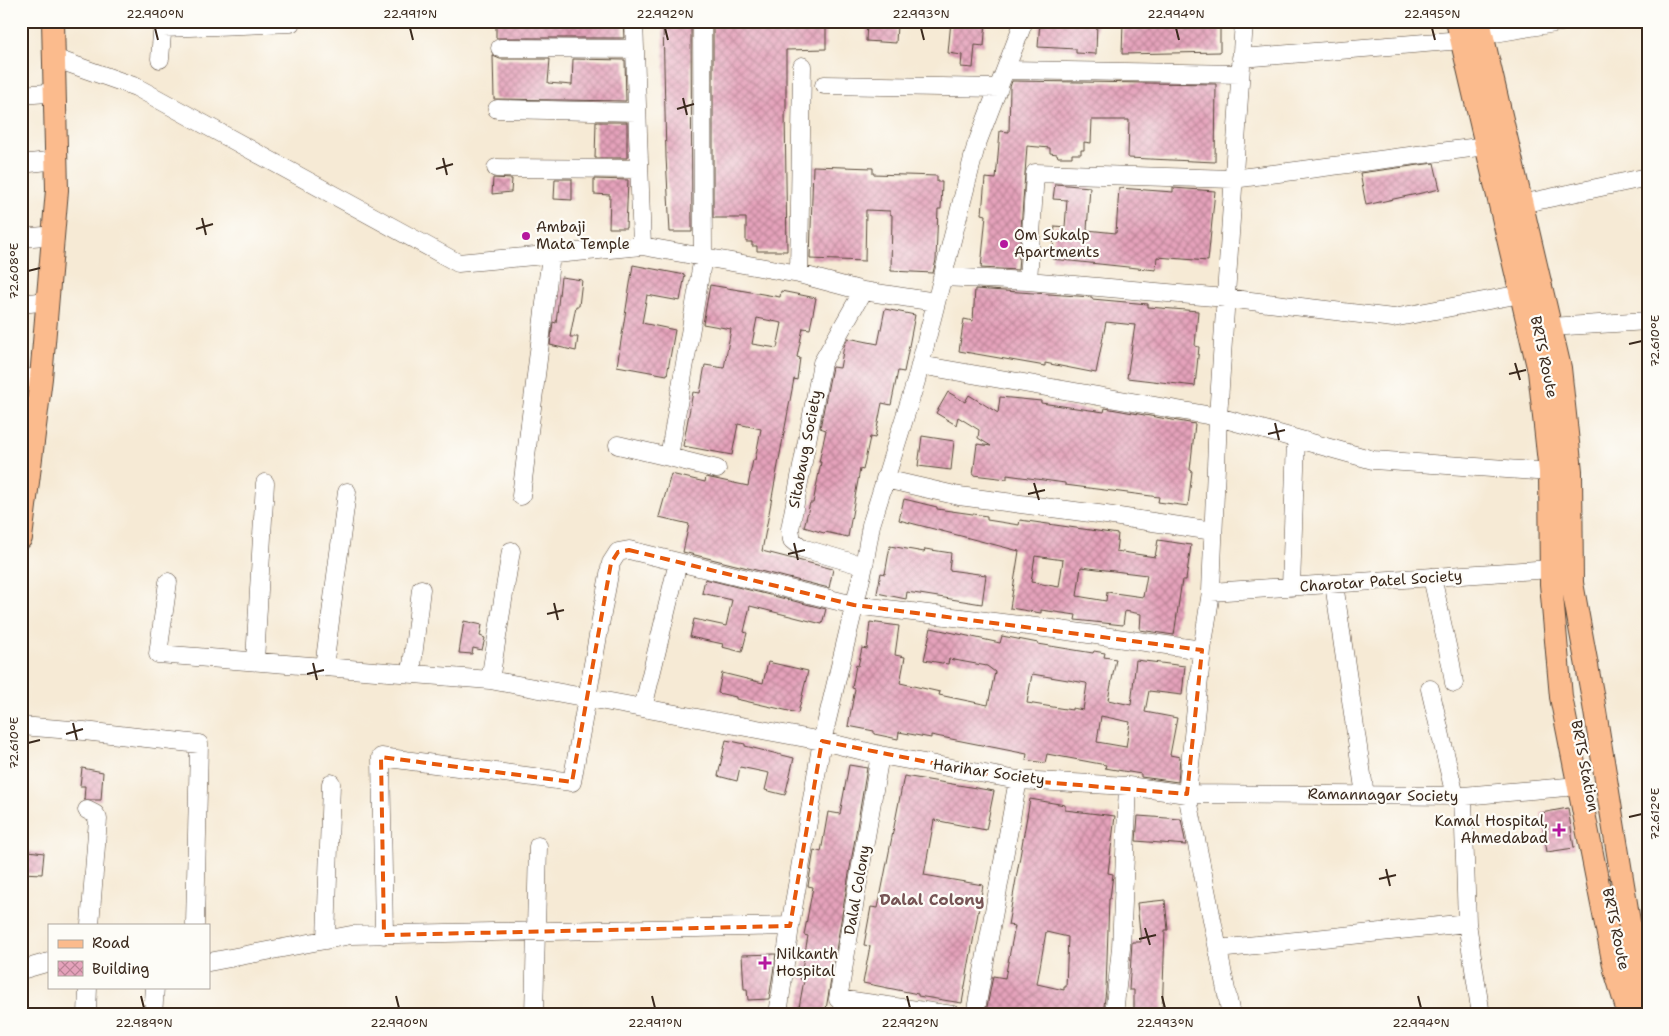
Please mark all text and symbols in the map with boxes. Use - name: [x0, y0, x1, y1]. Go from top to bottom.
- text: 22.990°N: [126, 6, 184, 22]
- text: 22.991°N: [383, 6, 437, 22]
- text: 22.992°N: [636, 6, 694, 22]
- text: 22.993°N: [892, 6, 950, 22]
- text: 22.994°N: [1147, 6, 1205, 22]
- text: 22.995°N: [1404, 6, 1460, 22]
- place label: Ambaji Mata Temple: [536, 217, 630, 254]
- place label: Om Sukalp Apartments: [1014, 225, 1100, 262]
- marker: Ambaji Mata Temple: [520, 230, 532, 242]
- marker: Om Sukalp Apartments: [998, 238, 1010, 250]
- text: 72.608°E: [6, 243, 22, 299]
- street label: BRTS Route: [1526, 314, 1562, 400]
- text: 72.610°E: [1647, 315, 1663, 367]
- street label: Sitabaug Society: [784, 388, 826, 510]
- street label: Charotar Patel Society: [1299, 565, 1463, 597]
- text: 72.610°E: [6, 717, 22, 769]
- street label: BRTS Station: [1566, 718, 1604, 814]
- street label: Harihar Society: [932, 754, 1046, 790]
- street label: Ramannagar Society: [1307, 784, 1459, 806]
- text: 72.612°E: [1647, 788, 1663, 840]
- place label: Kamal Hospital, Ahmedabad: [1435, 811, 1548, 848]
- marker: Kamal Hospital, Ahmedabad: [1552, 823, 1566, 837]
- street label: Dalal Colony: [839, 843, 875, 937]
- street label: BRTS Route: [1598, 886, 1634, 972]
- district label: Dalal Colony: [880, 889, 984, 910]
- legend: [48, 924, 210, 988]
- text: Road: [92, 933, 130, 953]
- place label: Nilkanth Hospital: [776, 944, 838, 981]
- marker: Nilkanth Hospital: [758, 956, 772, 970]
- text: Building: [92, 959, 149, 979]
- text: 22.989°N: [115, 1015, 173, 1031]
- text: 22.990°N: [370, 1015, 428, 1031]
- text: 22.991°N: [628, 1015, 682, 1031]
- text: 22.992°N: [881, 1015, 939, 1031]
- text: 22.993°N: [1136, 1015, 1194, 1031]
- text: 22.994°N: [1392, 1015, 1450, 1031]

